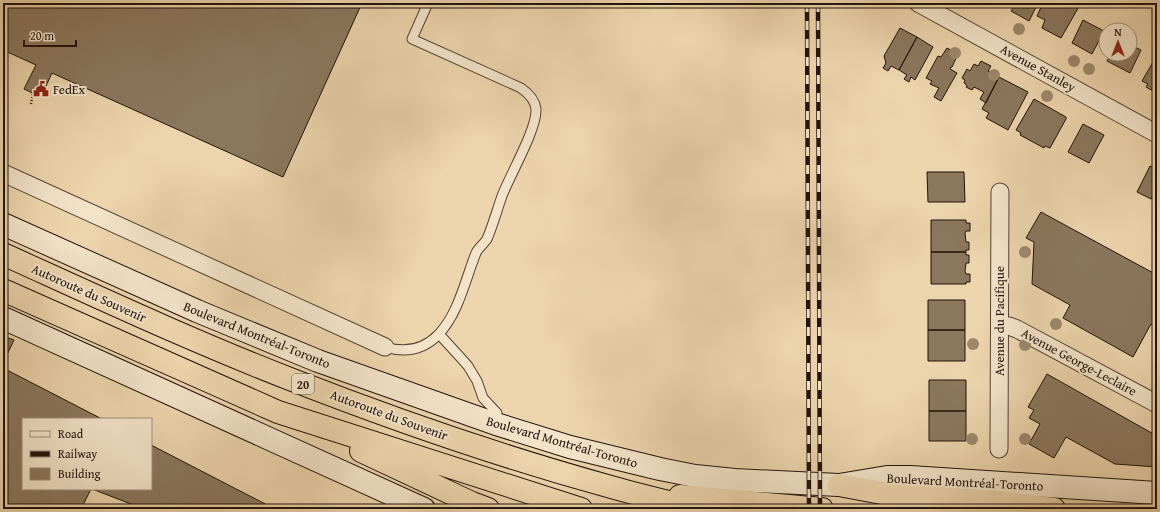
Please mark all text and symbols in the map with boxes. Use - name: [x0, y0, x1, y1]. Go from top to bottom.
- scale bar: [24, 22, 76, 48]
- north arrow: [1098, 22, 1138, 62]
- text: N: [1114, 24, 1122, 40]
- text: 20 m: [30, 27, 54, 44]
- street label: Avenue Stanley: [997, 39, 1080, 97]
- public building icon: FedEx: [32, 80, 50, 98]
- place label: FedEx: [53, 80, 85, 99]
- street label: Autoroute du Souvenir: [29, 259, 150, 327]
- street label: Avenue du Pacifique: [990, 266, 1009, 376]
- street label: Boulevard Montréal-Toronto: [181, 297, 334, 373]
- street label: Avenue George-Leclaire: [1018, 323, 1140, 401]
- road number: 20: [292, 374, 314, 394]
- street label: Autoroute du Souvenir: [328, 385, 451, 445]
- street label: Boulevard Montréal-Toronto: [484, 411, 640, 473]
- legend: [22, 418, 152, 490]
- text: Road: [58, 425, 84, 442]
- text: Railway: [58, 445, 97, 462]
- text: Building: [58, 465, 101, 482]
- street label: Boulevard Montréal-Toronto: [886, 468, 1044, 496]

